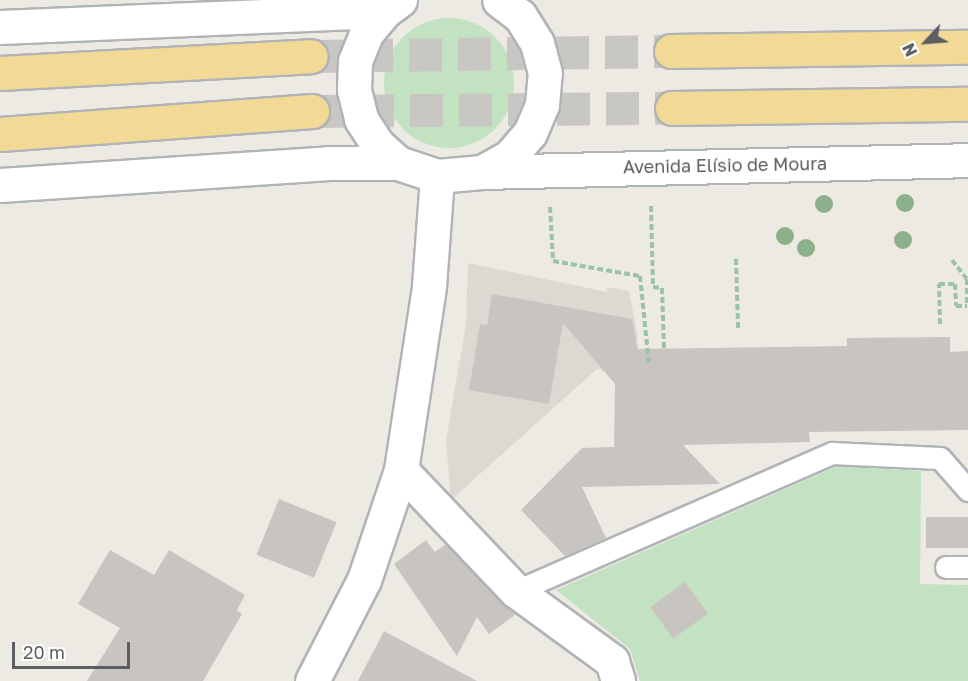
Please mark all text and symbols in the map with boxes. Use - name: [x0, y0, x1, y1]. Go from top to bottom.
- north arrow: [896, 12, 956, 72]
- text: N: [898, 40, 921, 60]
- street label: Avenida Elísio de Moura: [623, 152, 827, 178]
- scale bar: [15, 630, 134, 668]
- text: 20 m: [23, 641, 65, 663]

